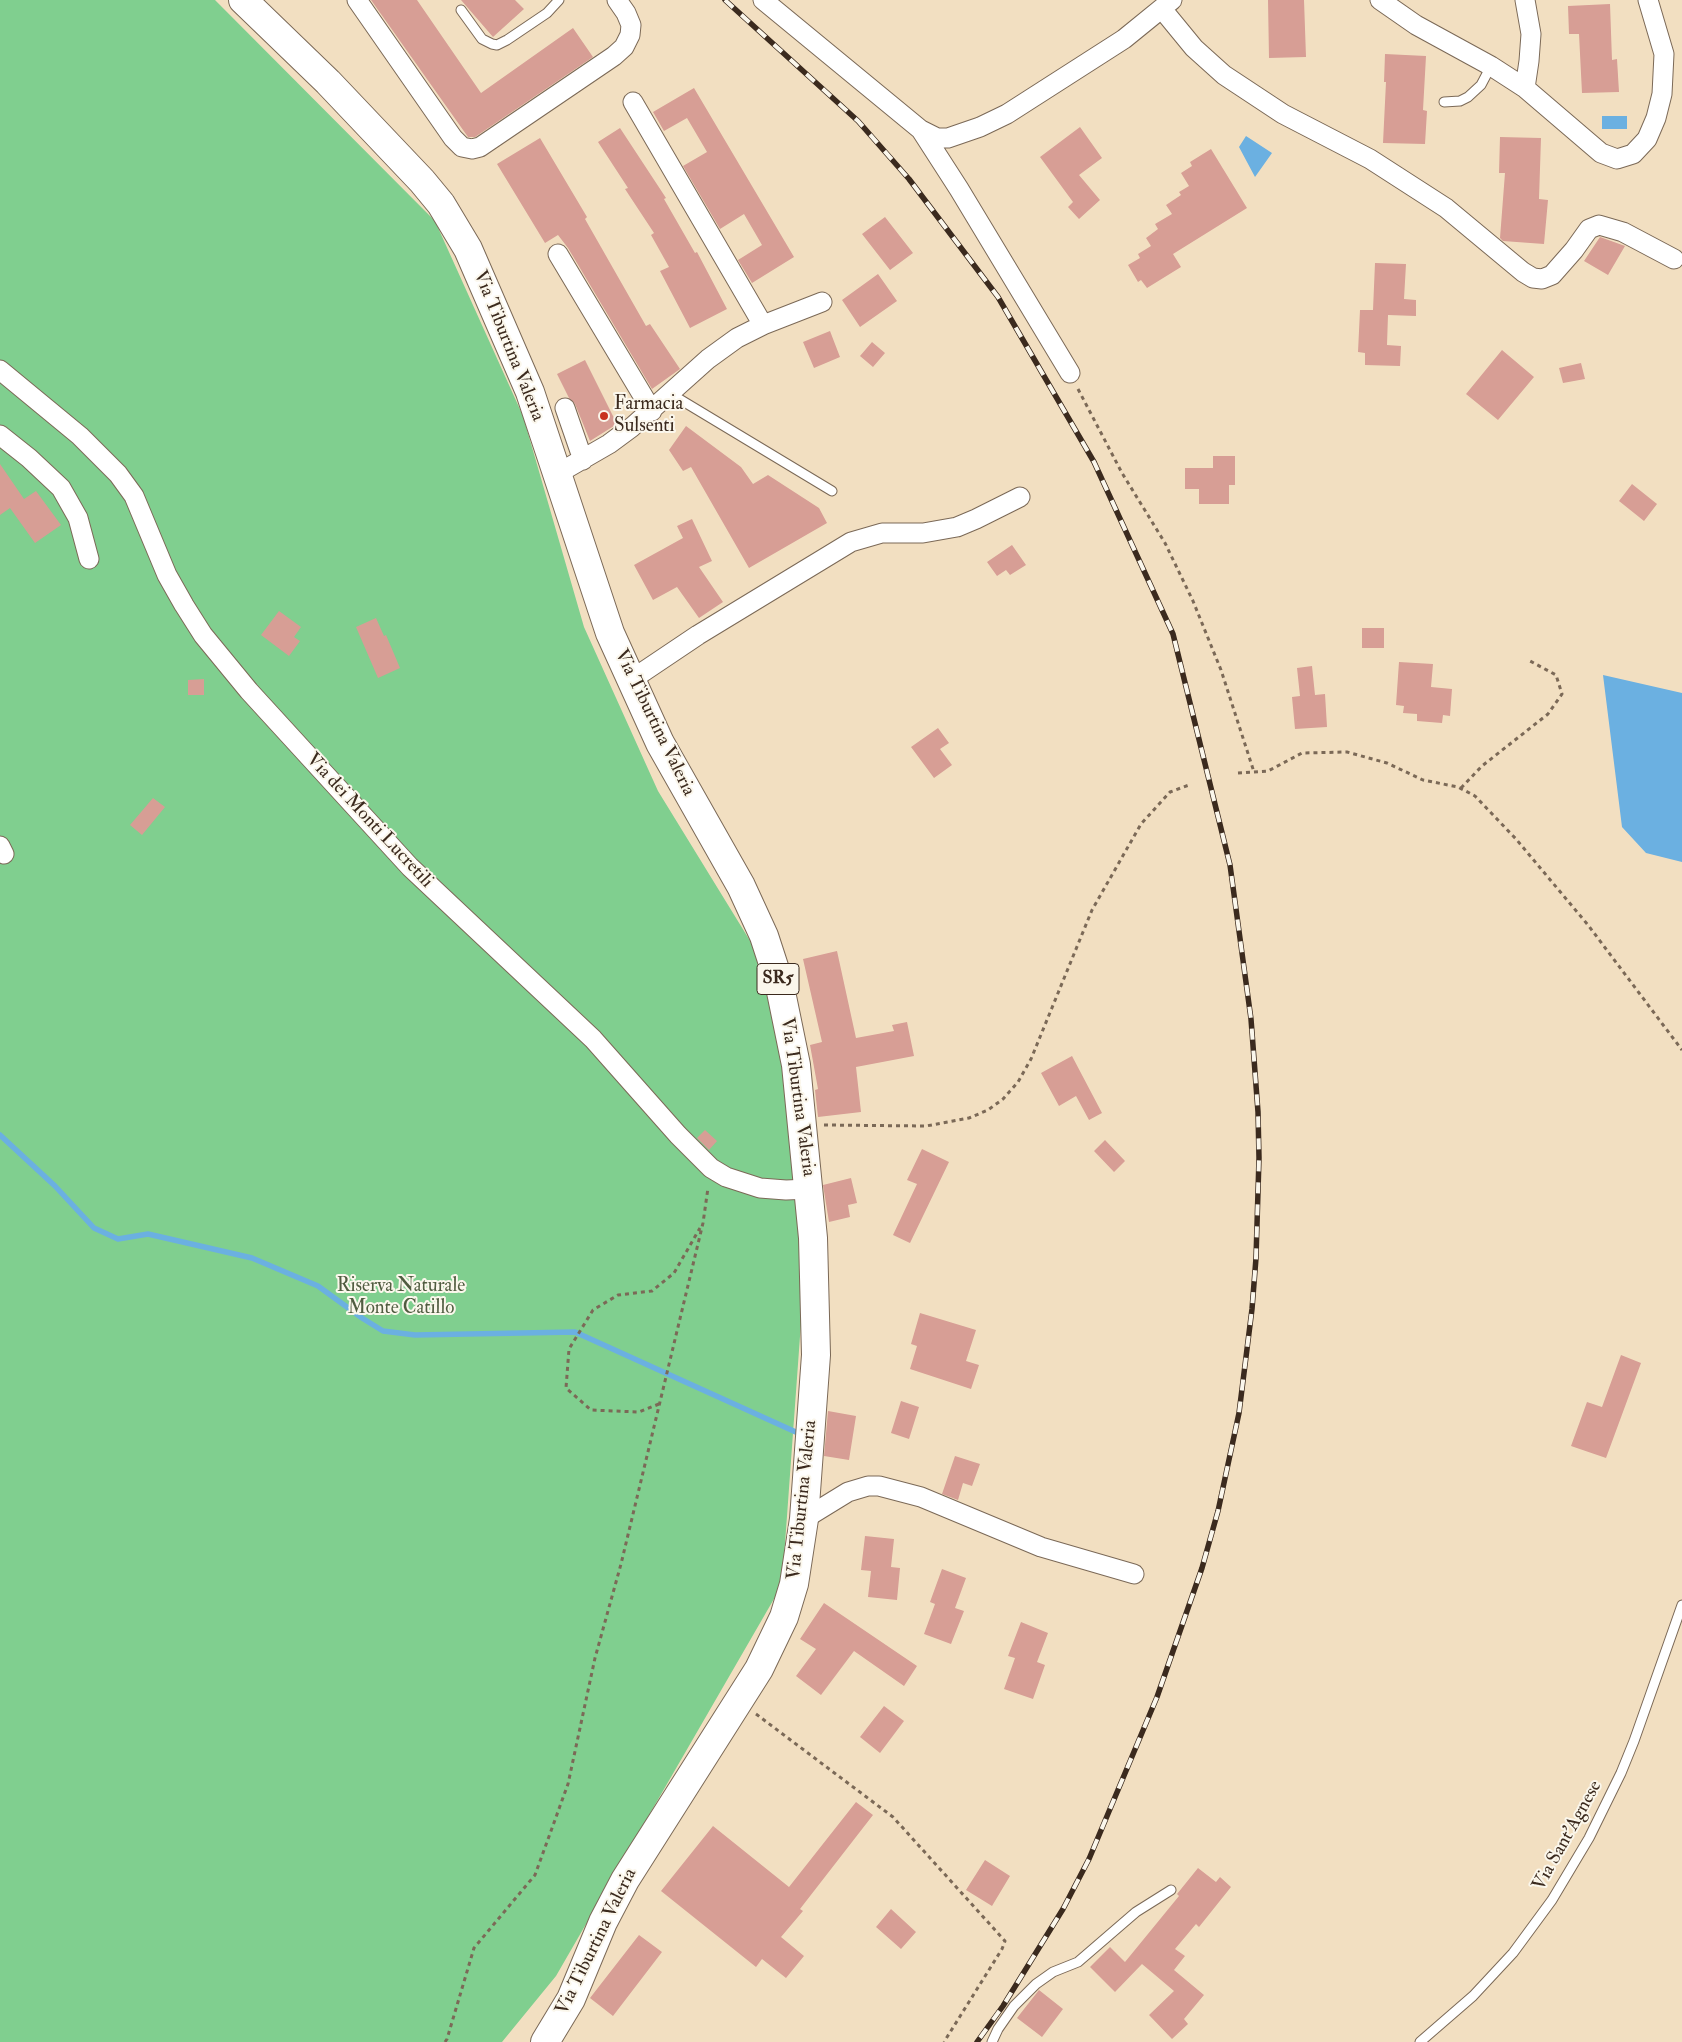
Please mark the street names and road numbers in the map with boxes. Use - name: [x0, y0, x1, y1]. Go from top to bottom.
- street label: Via Tiburtina Valeria: [467, 267, 549, 425]
- street label: Via Tiburtina Valeria: [609, 646, 699, 800]
- street label: Via dei Monti Lucretili: [301, 749, 437, 893]
- road number: SR5: [757, 964, 799, 994]
- street label: Via Tiburtina Valeria: [775, 1016, 819, 1178]
- street label: Via Tiburtina Valeria: [783, 1419, 823, 1581]
- street label: Via Sant'Agnese: [1528, 1777, 1608, 1895]
- street label: Via Tiburtina Valeria: [552, 1865, 642, 2019]

